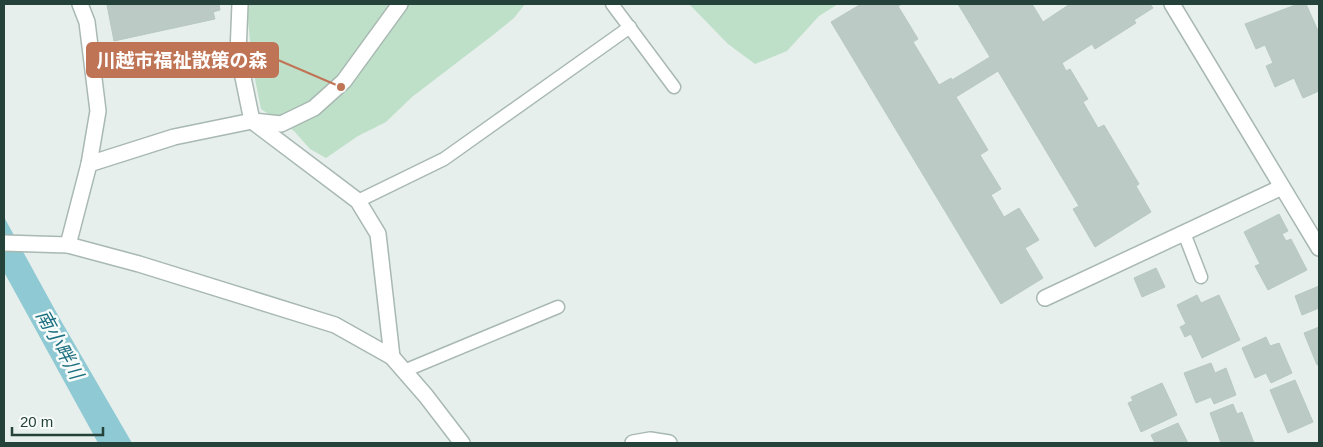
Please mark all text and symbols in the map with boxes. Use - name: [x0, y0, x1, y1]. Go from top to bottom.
- callout: 川越市福祉散策の森: [87, 43, 278, 77]
- text: 川越市福祉散策の森: [96, 50, 268, 71]
- water label: 南小畔川: [32, 306, 88, 384]
- scale bar: [12, 404, 104, 436]
- text: 20 m: [20, 413, 53, 430]

